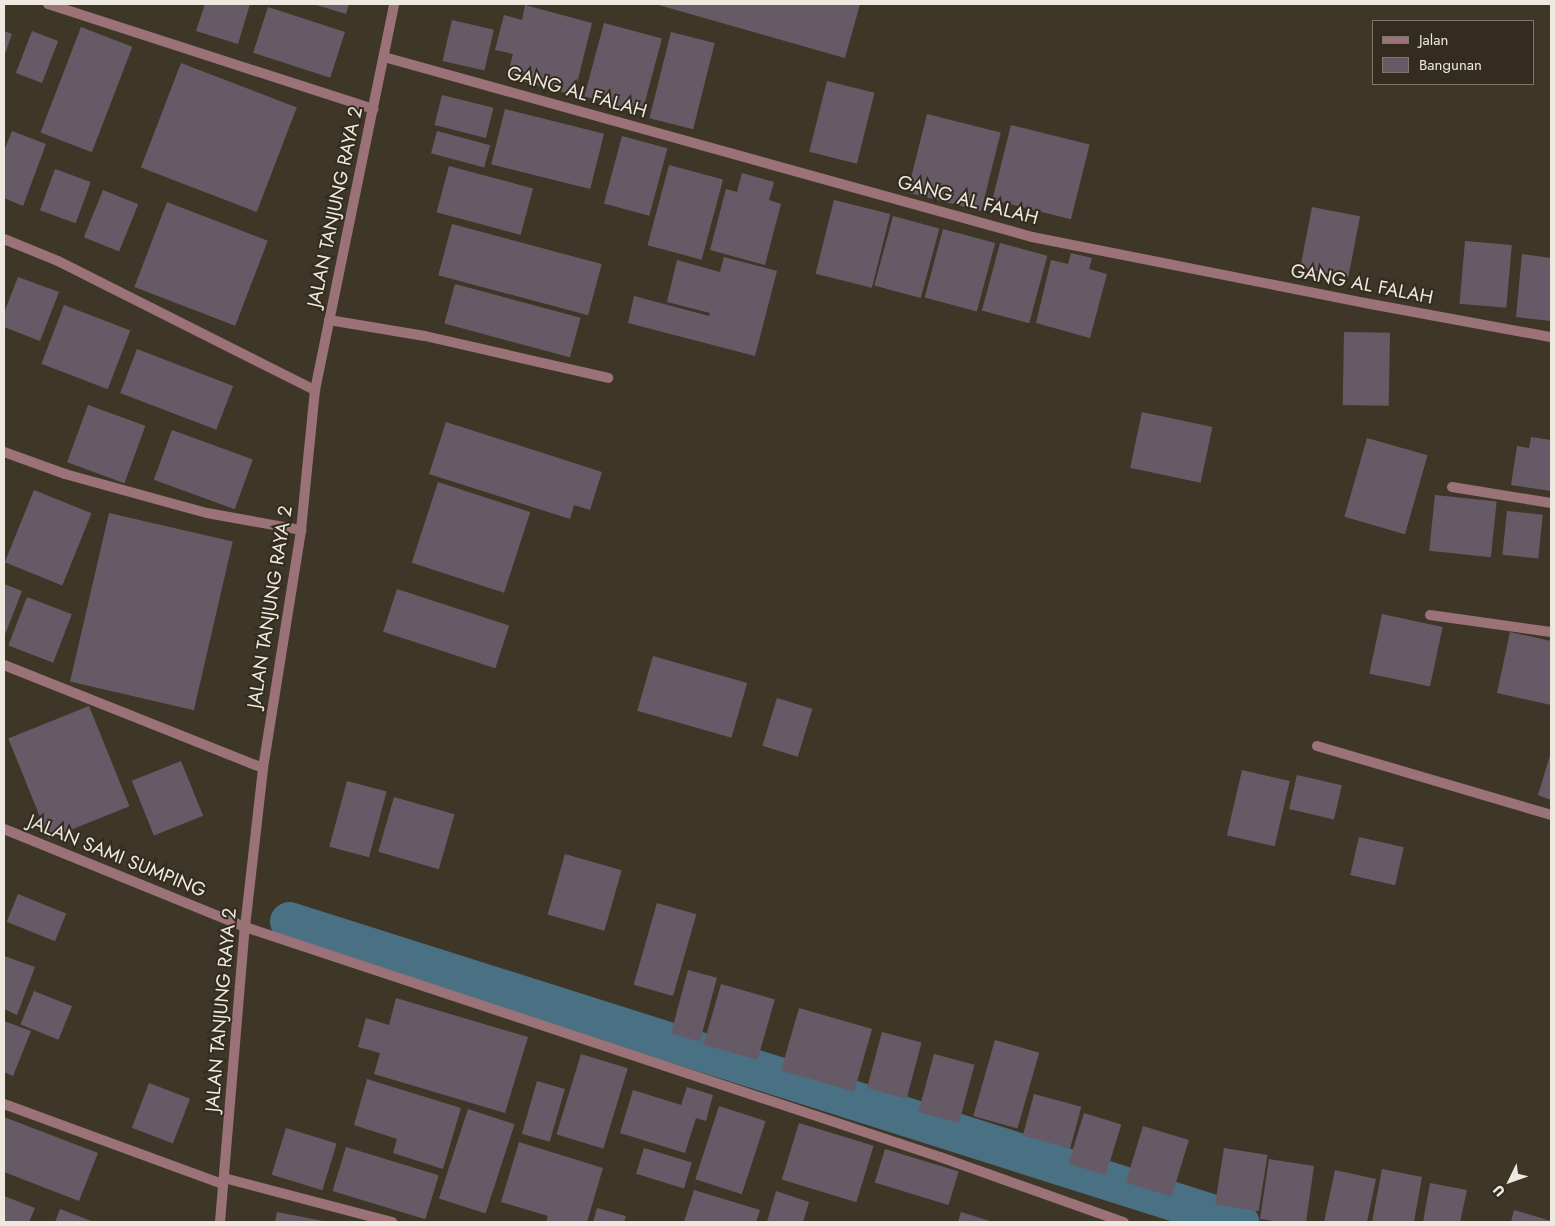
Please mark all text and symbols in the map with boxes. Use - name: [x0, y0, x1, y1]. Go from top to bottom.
- legend: [1372, 20, 1535, 85]
- text: Jalan: [1419, 29, 1448, 51]
- text: Bangunan: [1419, 54, 1482, 76]
- street label: GANG AL FALAH: [504, 61, 650, 123]
- street label: JALAN TANJUNG RAYA 2: [303, 105, 367, 309]
- street label: GANG AL FALAH: [895, 170, 1041, 230]
- street label: GANG AL FALAH: [1289, 259, 1435, 309]
- street label: JALAN TANJUNG RAYA 2: [243, 504, 297, 710]
- street label: JALAN SAMI SUMPING: [25, 810, 209, 902]
- street label: JALAN TANJUNG RAYA 2: [201, 907, 241, 1113]
- north arrow: [1485, 1156, 1535, 1206]
- text: U: [1488, 1181, 1510, 1201]

